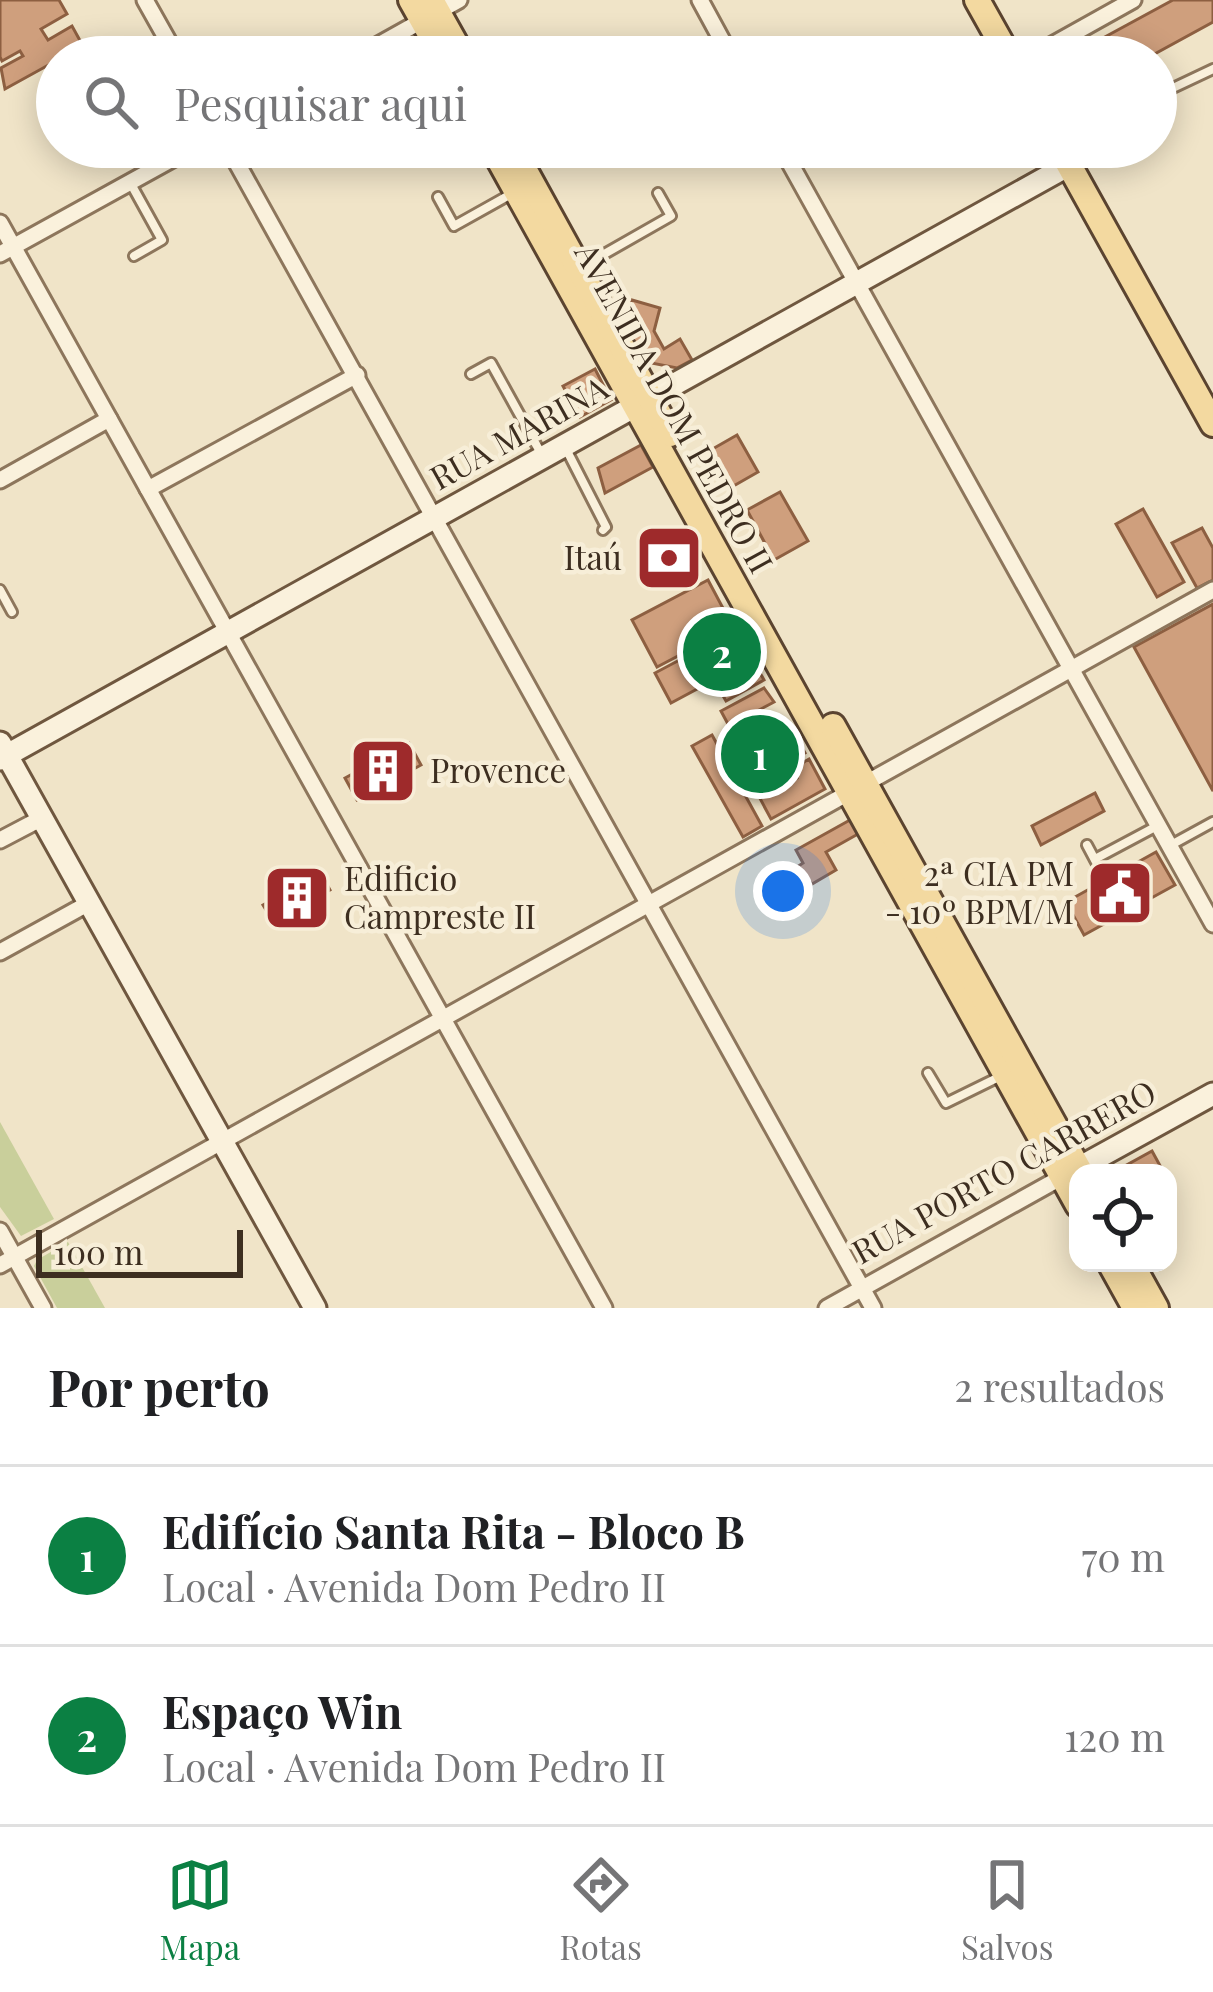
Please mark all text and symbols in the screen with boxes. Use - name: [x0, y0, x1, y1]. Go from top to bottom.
- search box: [36, 36, 1177, 168]
- icon: search: [78, 69, 144, 135]
- text: Pesquisar aqui: [174, 72, 467, 132]
- street label: AVENIDA DOM PEDRO II: [566, 233, 785, 580]
- street label: RUA MARINA: [421, 364, 615, 498]
- bank icon: Itaú: [634, 523, 704, 593]
- place label: Itaú: [564, 534, 622, 578]
- pin: 2: [683, 607, 761, 697]
- pin: 1: [721, 709, 799, 799]
- building icon: Provence: [348, 736, 418, 806]
- place label: Provence: [430, 747, 566, 791]
- place label: 2ª CIA PM - 10º BPM/M: [885, 850, 1074, 932]
- place label: Edificio Campreste II: [344, 855, 536, 937]
- public building icon: 2ª CIA PM - 10º BPM/M: [1085, 858, 1155, 928]
- your location: [753, 861, 813, 921]
- building icon: Edificio Campreste II: [262, 863, 332, 933]
- street label: RUA PORTO CARRERO: [843, 1068, 1163, 1272]
- map controls: [1069, 1164, 1177, 1272]
- button: locate: [1069, 1164, 1177, 1272]
- scale bar: [36, 1224, 243, 1277]
- text: 100 m: [54, 1229, 143, 1273]
- text: Por perto: [48, 1352, 270, 1420]
- text: 2 resultados: [954, 1360, 1165, 1412]
- text: Edifício Santa Rita - Bloco B: [162, 1500, 745, 1560]
- text: 1: [80, 1530, 94, 1582]
- text: 70 m: [1081, 1530, 1165, 1582]
- text: Local · Avenida Dom Pedro II: [162, 1560, 666, 1612]
- text: Espaço Win: [162, 1680, 402, 1740]
- text: 2: [77, 1710, 97, 1762]
- text: 120 m: [1064, 1710, 1165, 1762]
- text: Local · Avenida Dom Pedro II: [162, 1740, 666, 1792]
- tab: Mapa: [160, 1852, 240, 1968]
- tab: Rotas: [559, 1852, 642, 1968]
- tab: Salvos: [961, 1852, 1053, 1968]

